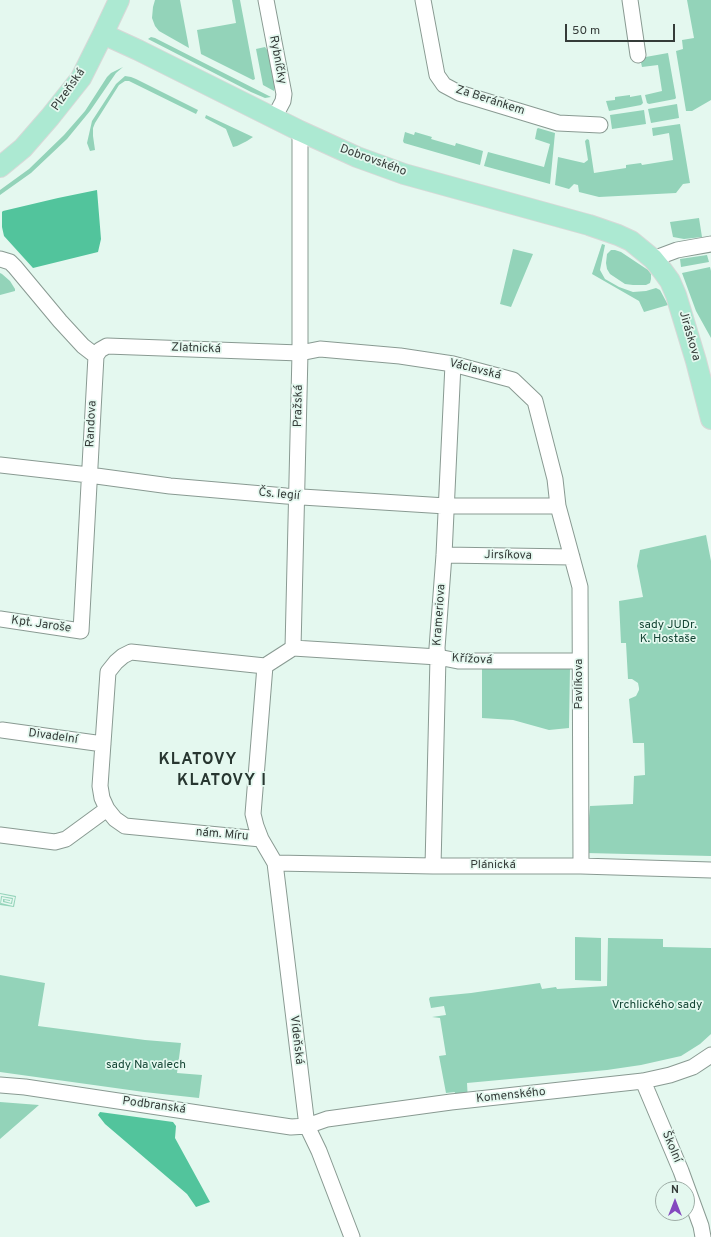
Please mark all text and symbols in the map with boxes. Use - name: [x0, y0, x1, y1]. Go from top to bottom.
- scale bar: [567, 16, 677, 42]
- text: 50 m: [572, 23, 600, 39]
- street label: Rybníčky: [265, 35, 289, 85]
- street label: Plzeňská: [49, 66, 89, 114]
- street label: Za Beránkem: [454, 83, 526, 119]
- street label: Dobrovského: [338, 142, 408, 180]
- street label: Jiráskova: [675, 309, 703, 363]
- street label: Zlatnická: [171, 341, 221, 357]
- street label: Václavská: [448, 357, 502, 383]
- street label: Pražská: [291, 385, 307, 427]
- street label: Randova: [84, 400, 100, 448]
- street label: Čs. legií: [258, 486, 300, 504]
- street label: Jirsíkova: [484, 548, 532, 564]
- street label: Krameriova: [431, 583, 449, 647]
- street label: Kpt. Jaroše: [10, 614, 72, 636]
- park label: sady JUDr. K. Hostaše: [639, 619, 697, 647]
- street label: Křížová: [451, 652, 493, 668]
- street label: Pavlíkova: [573, 659, 587, 709]
- street label: Divadelní: [27, 726, 79, 748]
- district label: KLATOVY: [158, 751, 238, 771]
- district label: KLATOVY I: [177, 772, 267, 792]
- street label: nám. Míru: [195, 826, 249, 844]
- street label: Plánická: [470, 859, 516, 873]
- park label: Vrchlického sady: [612, 999, 702, 1013]
- street label: Vídeňská: [286, 1015, 306, 1065]
- park label: sady Na valech: [106, 1059, 186, 1073]
- street label: Komenského: [476, 1085, 546, 1107]
- street label: Podbranská: [121, 1094, 187, 1118]
- street label: Školní: [658, 1129, 684, 1165]
- north arrow: [655, 1181, 695, 1221]
- text: N: [671, 1183, 679, 1197]

